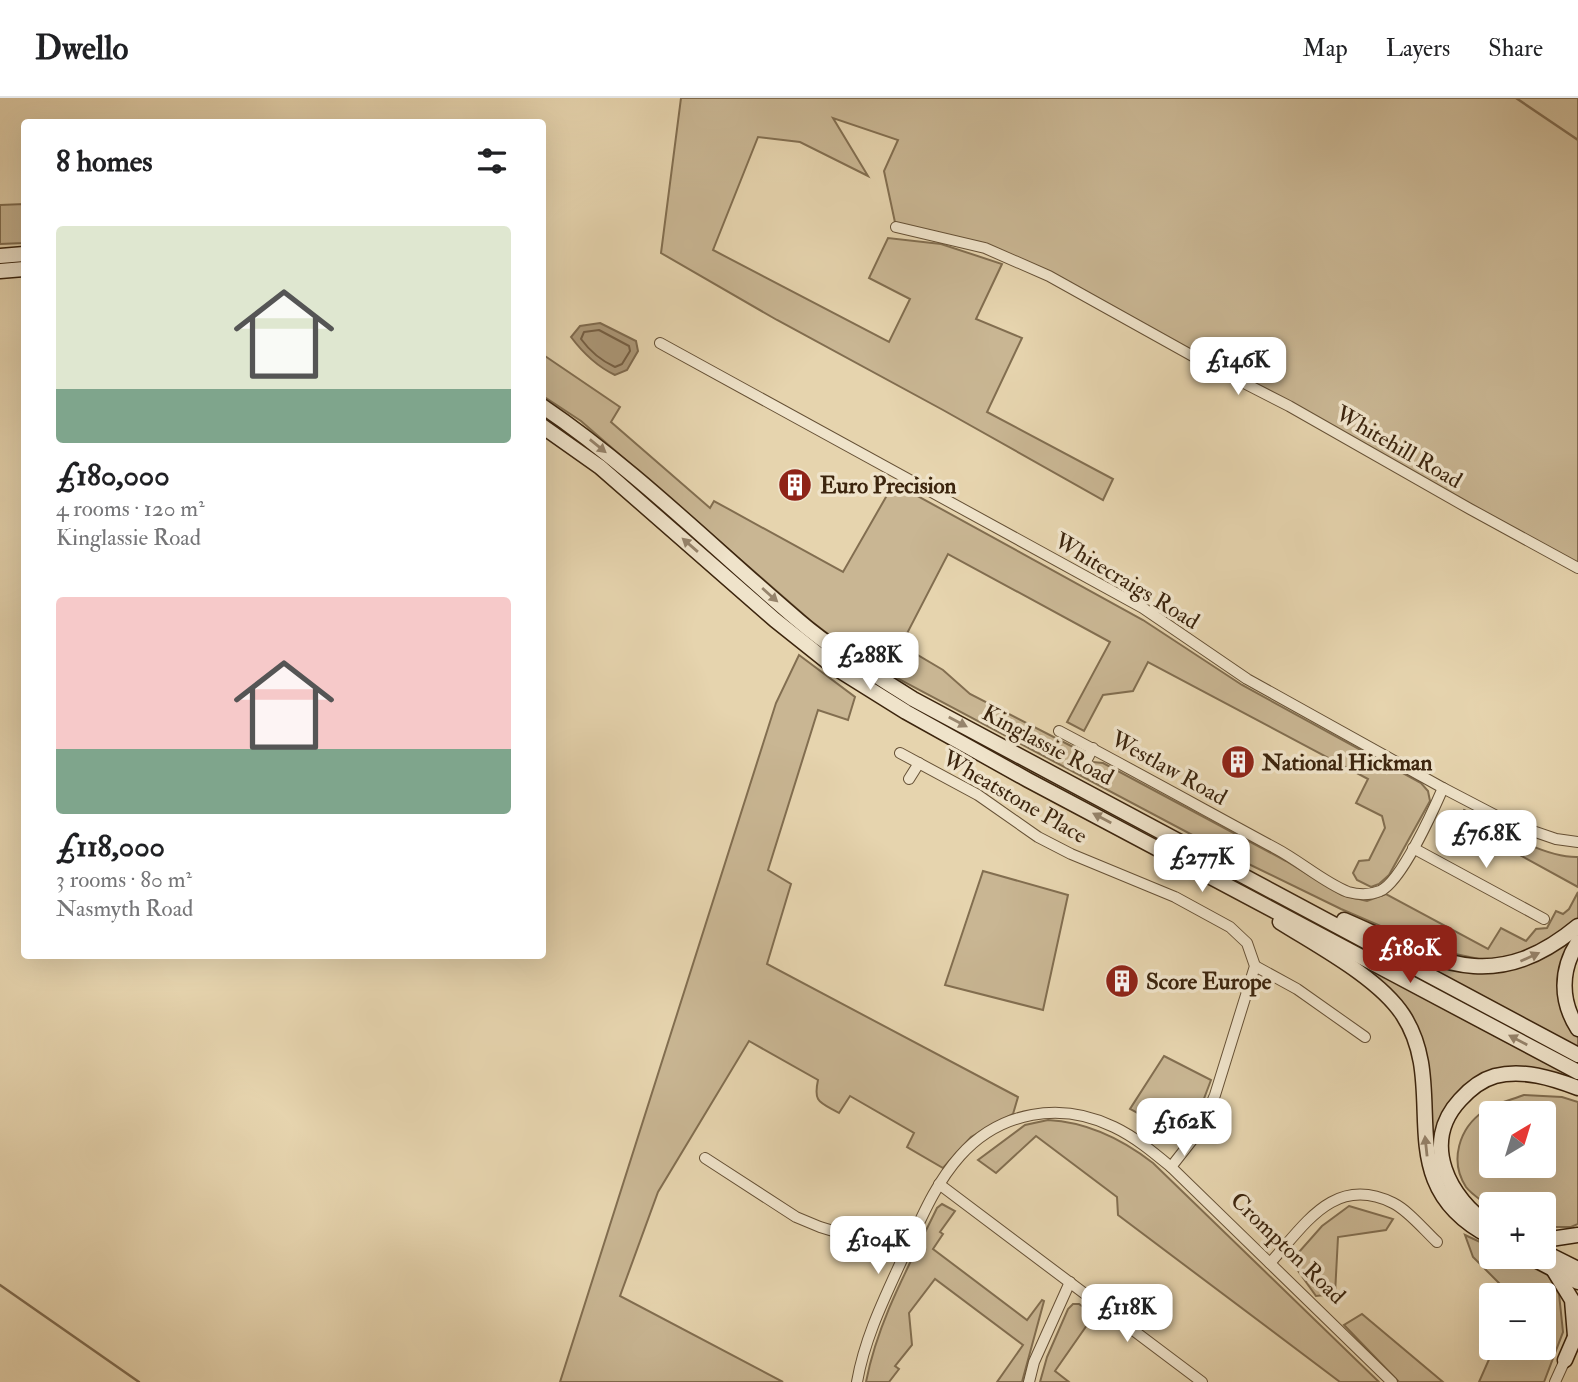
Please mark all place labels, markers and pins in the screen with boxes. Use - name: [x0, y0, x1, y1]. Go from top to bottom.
- pin: £146K: [1189, 338, 1287, 397]
- building icon: Euro Precision: [776, 466, 814, 504]
- place label: Euro Precision: [820, 471, 957, 500]
- pin: £288K: [821, 632, 919, 692]
- building icon: National Hickman: [1219, 743, 1257, 781]
- place label: National Hickman: [1261, 748, 1432, 777]
- pin: £76.8K: [1429, 810, 1543, 870]
- pin: £277K: [1153, 834, 1251, 894]
- pin: £180K: [1361, 926, 1459, 985]
- building icon: Score Europe: [1103, 962, 1141, 1000]
- place label: Score Europe: [1146, 967, 1272, 997]
- pin: £162K: [1135, 1098, 1233, 1158]
- pin: £104K: [829, 1216, 927, 1276]
- pin: £118K: [1078, 1284, 1176, 1344]

